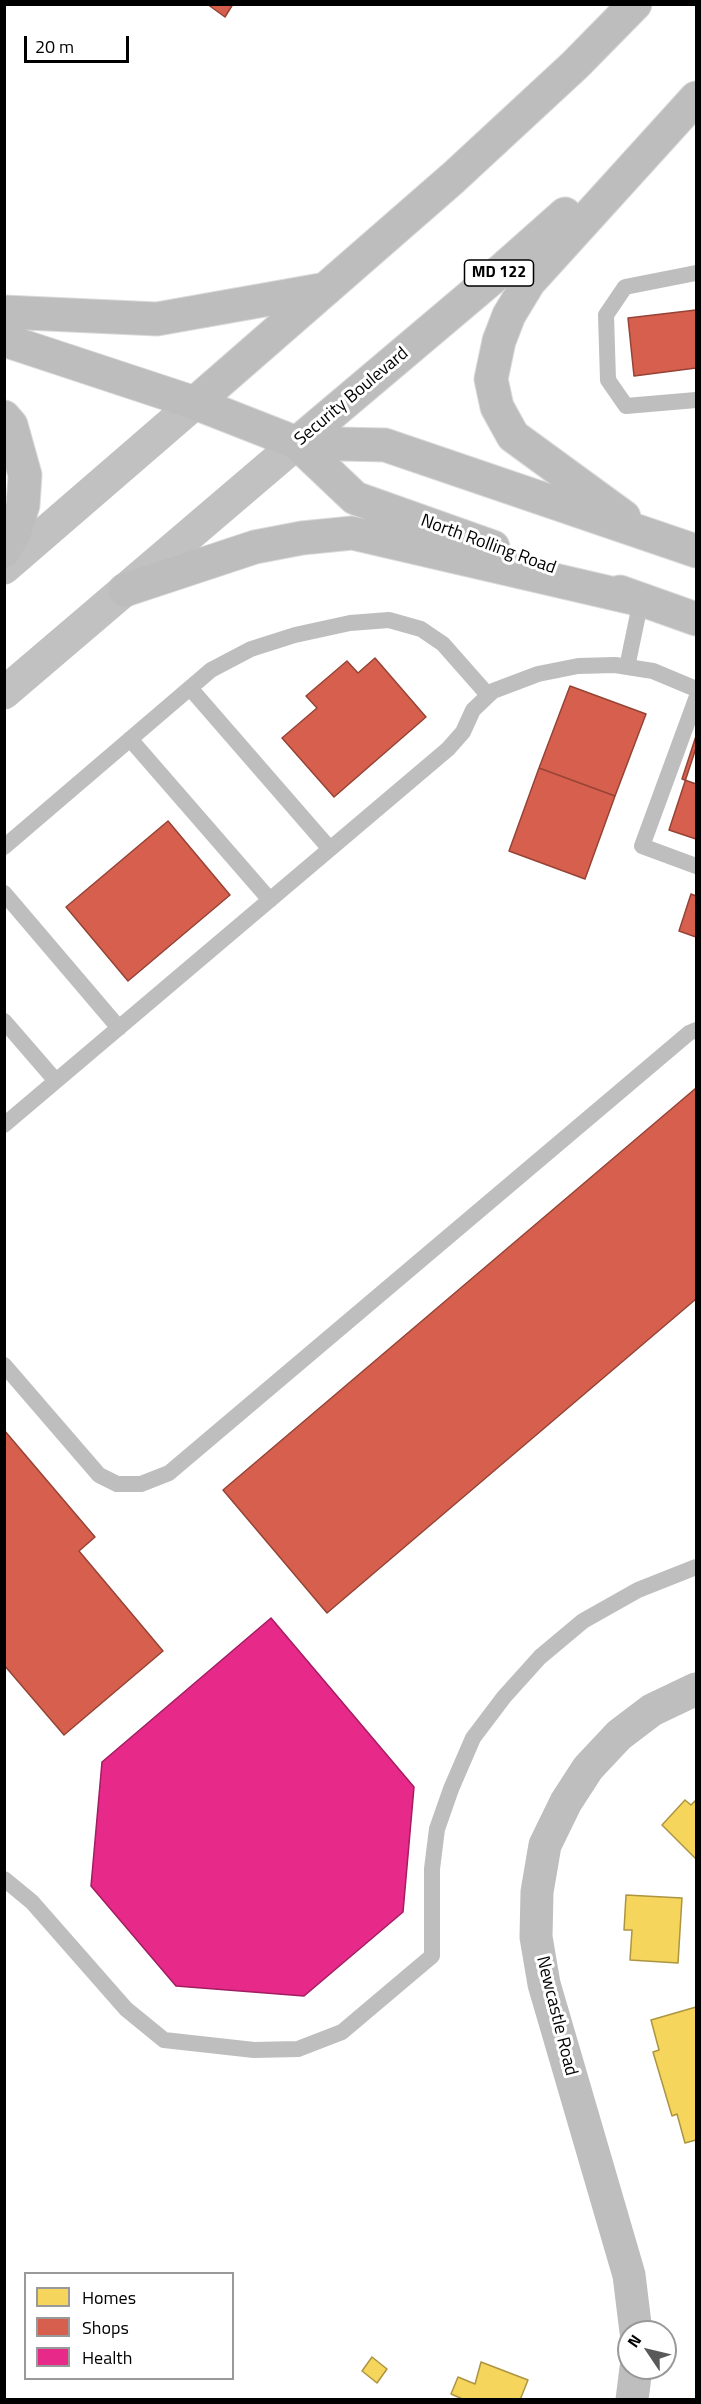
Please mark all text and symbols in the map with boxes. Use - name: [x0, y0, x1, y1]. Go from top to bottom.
- scale bar: [27, 24, 132, 62]
- text: 20 m: [35, 33, 74, 60]
- road number: MD 122: [464, 260, 534, 286]
- street label: Security Boulevard: [291, 343, 413, 451]
- street label: North Rolling Road: [417, 511, 559, 579]
- street label: Newcastle Road: [531, 1954, 581, 2078]
- legend: [24, 2272, 234, 2380]
- text: Homes: [82, 2284, 136, 2311]
- text: Shops: [82, 2314, 129, 2341]
- north arrow: [617, 2320, 677, 2380]
- text: N: [621, 2329, 647, 2352]
- text: Health: [82, 2344, 132, 2371]

